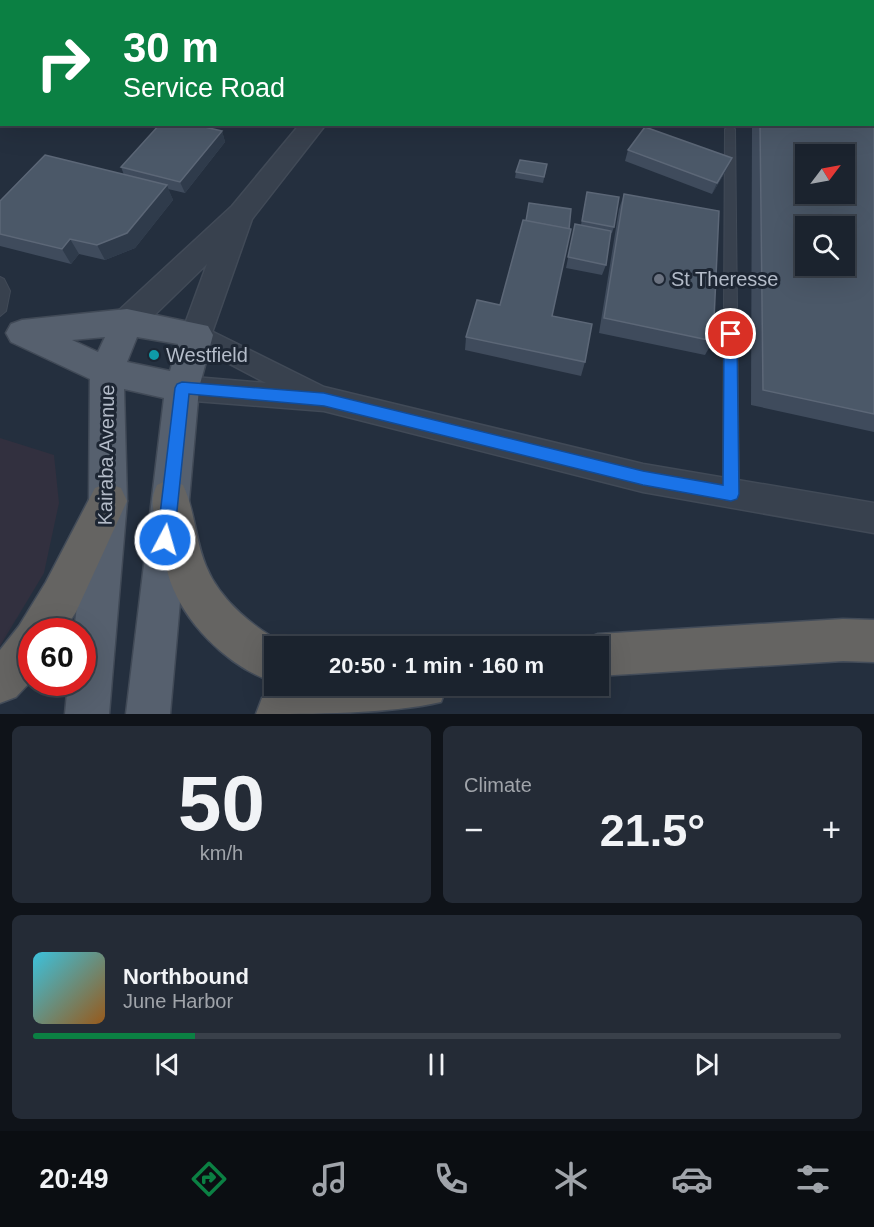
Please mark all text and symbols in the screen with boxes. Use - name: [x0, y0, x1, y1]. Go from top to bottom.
- icon: right: [24, 24, 102, 102]
- text: 30 m: [123, 24, 219, 71]
- text: Service Road: [123, 73, 285, 103]
- north arrow: [795, 144, 855, 204]
- map controls: [795, 144, 855, 276]
- button: search: [795, 216, 855, 276]
- place label: St Theresse: [671, 268, 778, 290]
- marker: St Theresse: [652, 272, 666, 286]
- pin: [705, 308, 756, 359]
- icon: arrive: [714, 317, 747, 350]
- place label: Westfield: [166, 344, 248, 366]
- marker: Westfield: [147, 348, 161, 362]
- street label: Kairaba Avenue: [94, 384, 118, 526]
- position arrow: [133, 508, 197, 572]
- speed limit sign: 60: [18, 618, 96, 696]
- text: 20:50 · 1 min · 160 m: [329, 653, 544, 678]
- text: 50: [178, 759, 265, 847]
- text: Climate: [464, 774, 532, 796]
- text: 21.5°: [600, 805, 705, 856]
- text: −: [464, 811, 483, 848]
- text: +: [822, 811, 841, 848]
- text: km/h: [200, 842, 243, 864]
- text: Northbound: [123, 964, 249, 989]
- text: June Harbor: [123, 990, 233, 1012]
- icon: previous: [151, 1048, 184, 1081]
- icon: pause: [420, 1048, 453, 1081]
- icon: next: [690, 1048, 723, 1081]
- icon: directions: [188, 1158, 230, 1200]
- icon: music: [309, 1158, 351, 1200]
- icon: phone: [430, 1158, 472, 1200]
- icon: climate: [550, 1158, 592, 1200]
- icon: car: [671, 1158, 713, 1200]
- icon: filters: [792, 1158, 834, 1200]
- text: 20:49: [39, 1164, 109, 1194]

